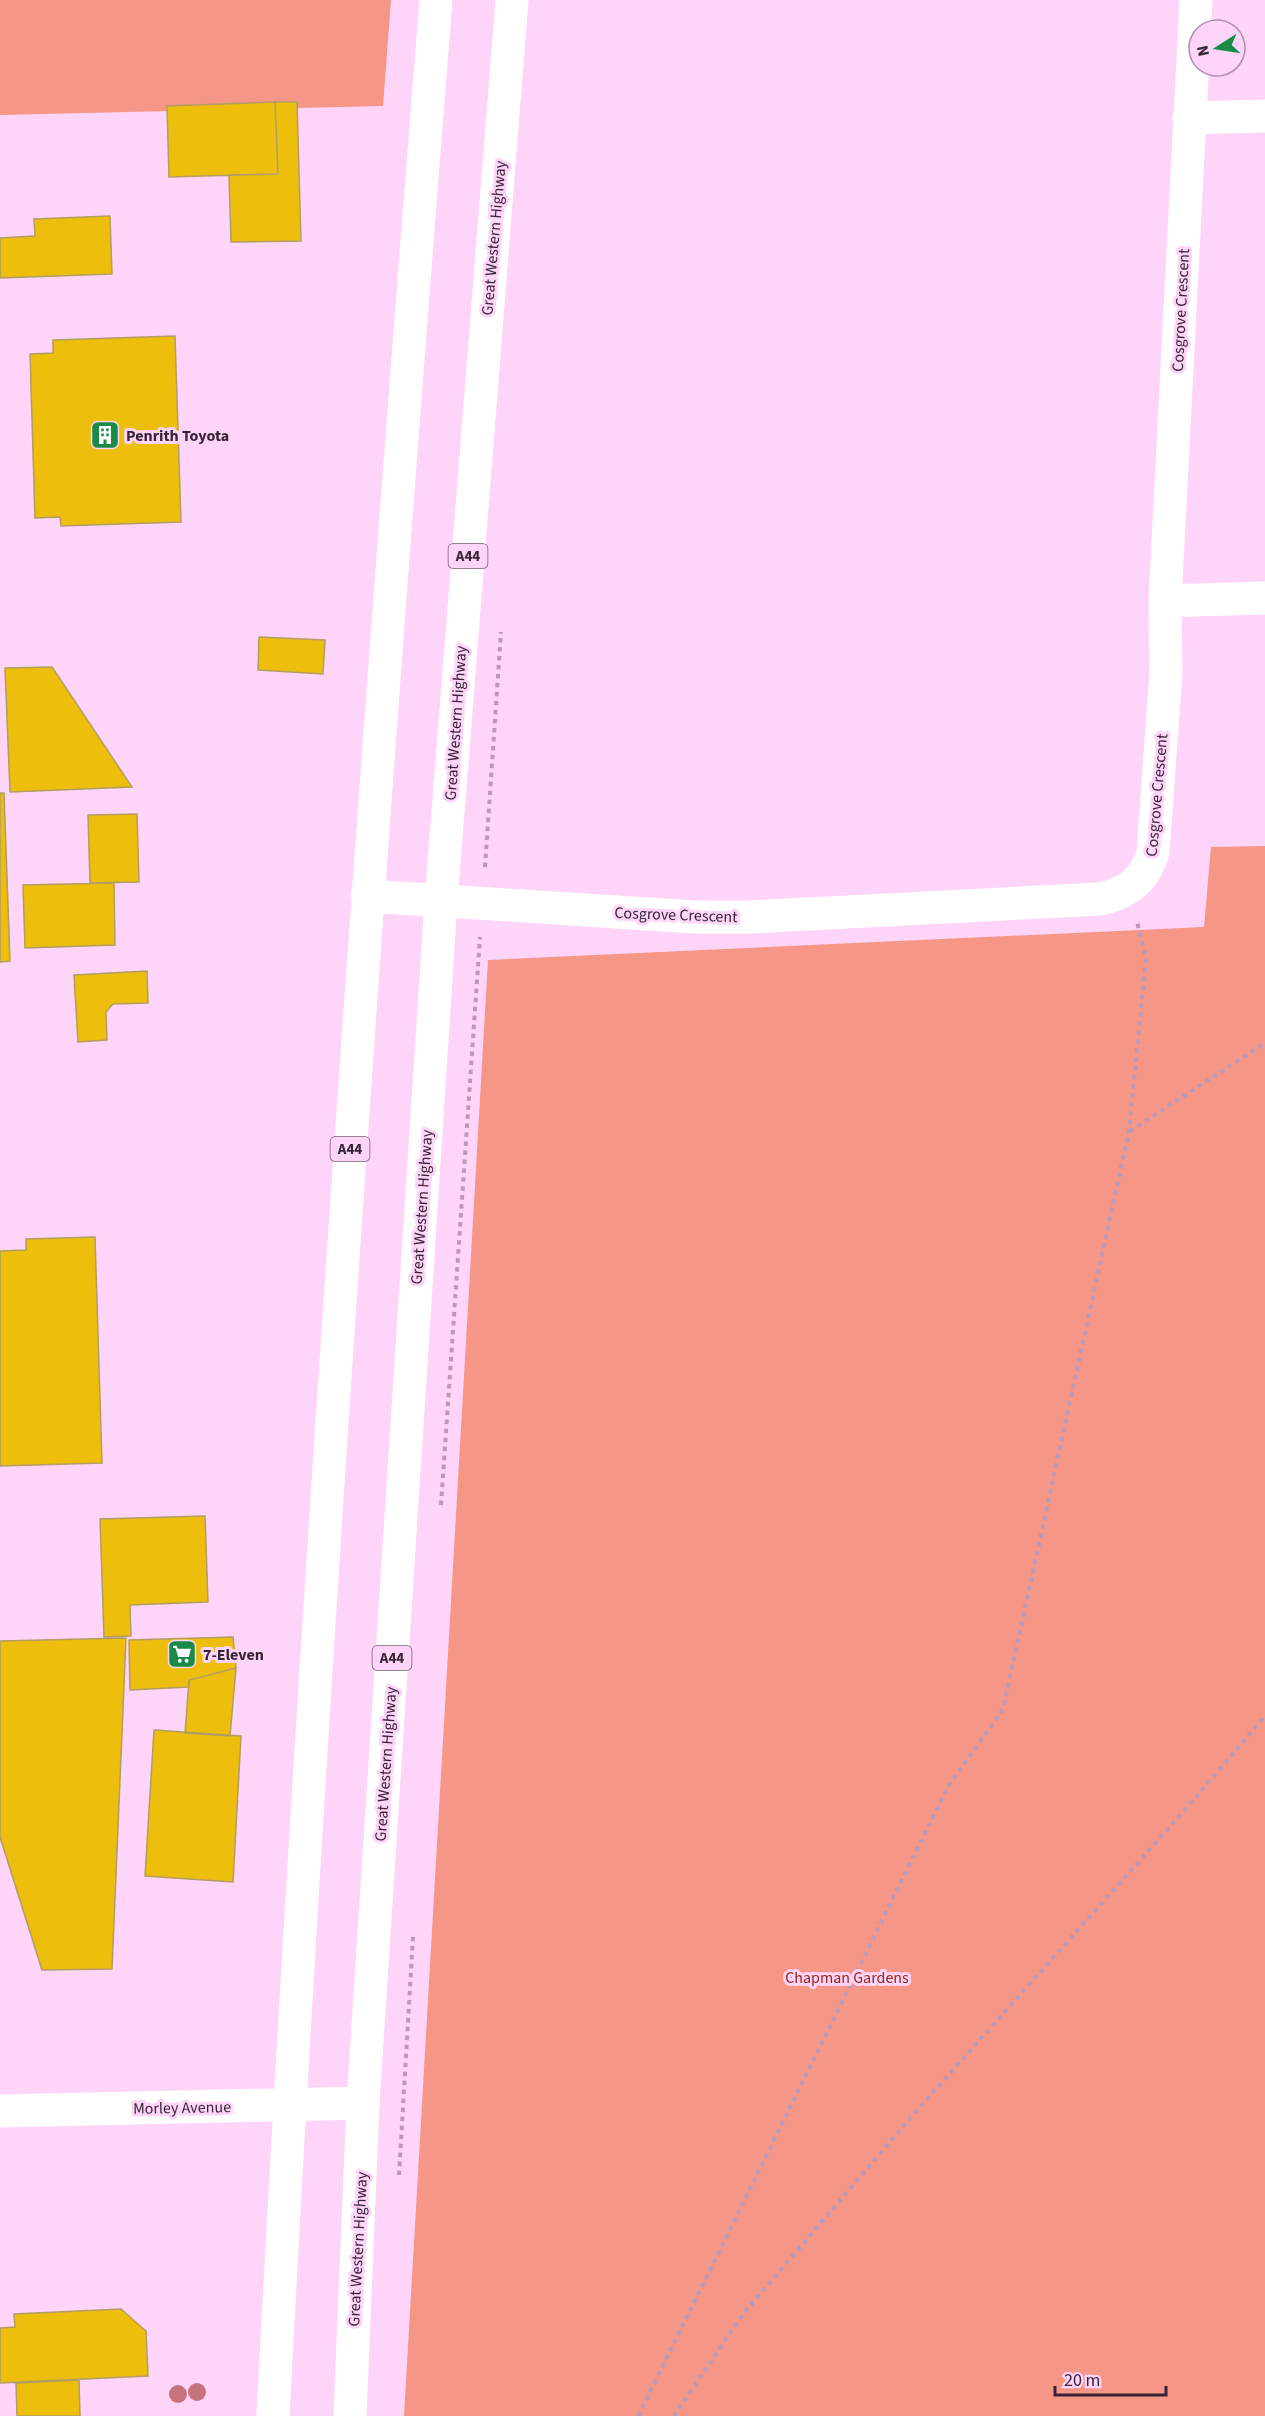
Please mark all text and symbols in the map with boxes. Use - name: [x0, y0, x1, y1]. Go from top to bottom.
- north arrow: [1187, 18, 1247, 78]
- text: N: [1191, 43, 1215, 58]
- street label: Great Western Highway: [476, 159, 512, 316]
- street label: Cosgrove Crescent: [1167, 247, 1195, 372]
- building icon: Penrith Toyota: [89, 419, 121, 451]
- place label: Penrith Toyota: [126, 425, 229, 447]
- road number: A44: [448, 544, 488, 568]
- street label: Great Western Highway: [440, 644, 472, 801]
- street label: Cosgrove Crescent: [1141, 732, 1173, 857]
- street label: Cosgrove Crescent: [614, 902, 739, 928]
- street label: Great Western Highway: [406, 1128, 438, 1285]
- road number: A44: [330, 1137, 370, 1161]
- supermarket icon: 7-Eleven: [166, 1638, 198, 1670]
- place label: 7-Eleven: [203, 1644, 264, 1666]
- road number: A44: [372, 1646, 412, 1670]
- street label: Great Western Highway: [370, 1685, 402, 1842]
- park label: Chapman Gardens: [785, 1967, 909, 1989]
- street label: Morley Avenue: [133, 2096, 231, 2120]
- street label: Great Western Highway: [343, 2171, 373, 2327]
- scale bar: [1055, 2359, 1166, 2397]
- text: 20 m: [1064, 2368, 1100, 2393]

